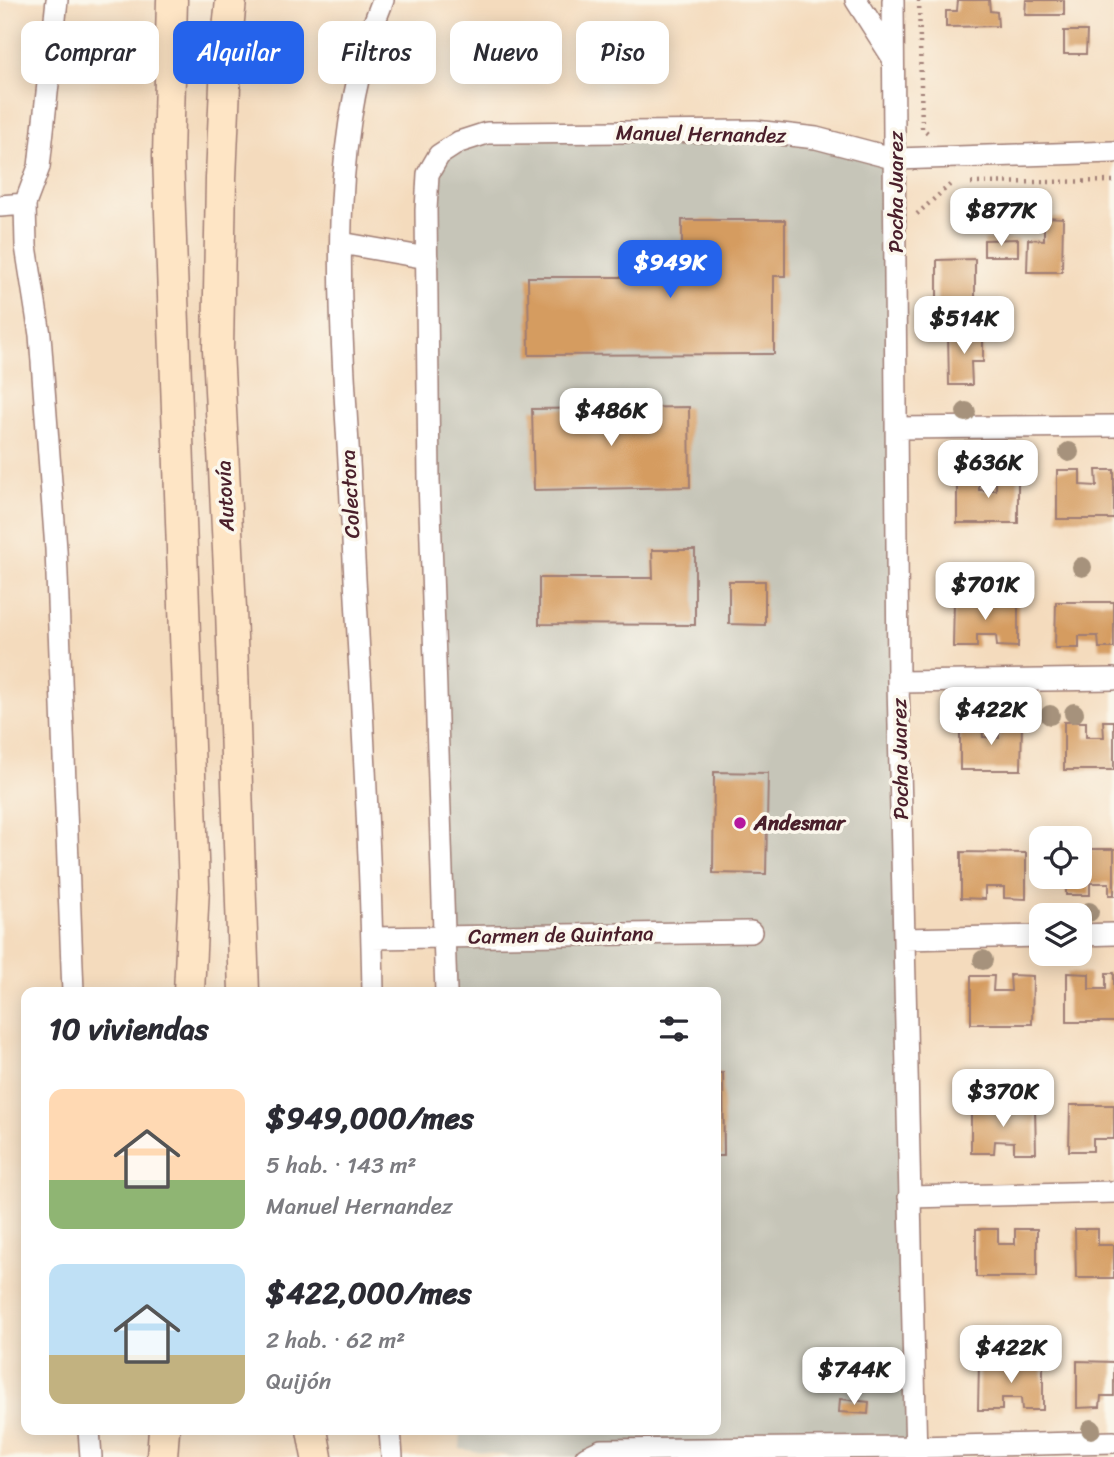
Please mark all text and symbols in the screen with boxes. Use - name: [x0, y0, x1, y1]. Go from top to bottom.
- chip: Comprar: [21, 21, 159, 84]
- chip: Alquilar: [173, 21, 304, 84]
- chip: Filtros: [318, 21, 436, 84]
- chip: Nuevo: [450, 21, 562, 84]
- chip: Piso: [576, 21, 669, 84]
- street label: Manuel Hernandez: [615, 114, 788, 155]
- street label: Pocha Juarez: [877, 130, 915, 253]
- pin: $877K: [952, 188, 1050, 248]
- text: $877K: [966, 190, 1036, 231]
- pin: $949K: [621, 240, 719, 300]
- text: $949K: [634, 242, 706, 283]
- pin: $514K: [915, 296, 1013, 356]
- text: $514K: [930, 298, 998, 339]
- pin: $486K: [562, 388, 660, 448]
- text: $486K: [576, 390, 646, 431]
- pin: $636K: [939, 440, 1037, 500]
- text: $636K: [954, 442, 1022, 483]
- street label: Colectora: [329, 448, 371, 539]
- street label: Autovía: [204, 459, 246, 533]
- pin: $701K: [936, 562, 1034, 622]
- text: $701K: [952, 564, 1019, 605]
- pin: $422K: [942, 688, 1040, 747]
- text: $422K: [956, 689, 1026, 730]
- street label: Pocha Juarez: [880, 697, 920, 820]
- place label: Andesmar: [753, 804, 847, 842]
- marker: Andesmar: [732, 815, 748, 831]
- map controls: [1029, 826, 1092, 966]
- button: locate: [1029, 826, 1092, 889]
- button: layers: [1029, 903, 1092, 966]
- street label: Carmen de Quintana: [468, 914, 655, 956]
- text: 10 viviendas: [49, 1002, 209, 1056]
- icon: filters: [655, 1010, 693, 1048]
- pin: $370K: [954, 1070, 1052, 1129]
- text: $370K: [968, 1071, 1038, 1112]
- text: $949,000/mes: [266, 1091, 474, 1145]
- icon: home: [105, 1117, 189, 1201]
- text: 5 hab. · 143 m²: [266, 1145, 417, 1186]
- text: Manuel Hernandez: [266, 1186, 453, 1227]
- text: $422,000/mes: [266, 1266, 472, 1320]
- icon: home: [105, 1292, 189, 1376]
- text: 2 hab. · 62 m²: [266, 1320, 405, 1361]
- pin: $422K: [962, 1326, 1060, 1385]
- text: $422K: [976, 1327, 1046, 1368]
- pin: $744K: [805, 1348, 903, 1407]
- text: $744K: [818, 1349, 890, 1390]
- text: Quijón: [266, 1361, 331, 1402]

